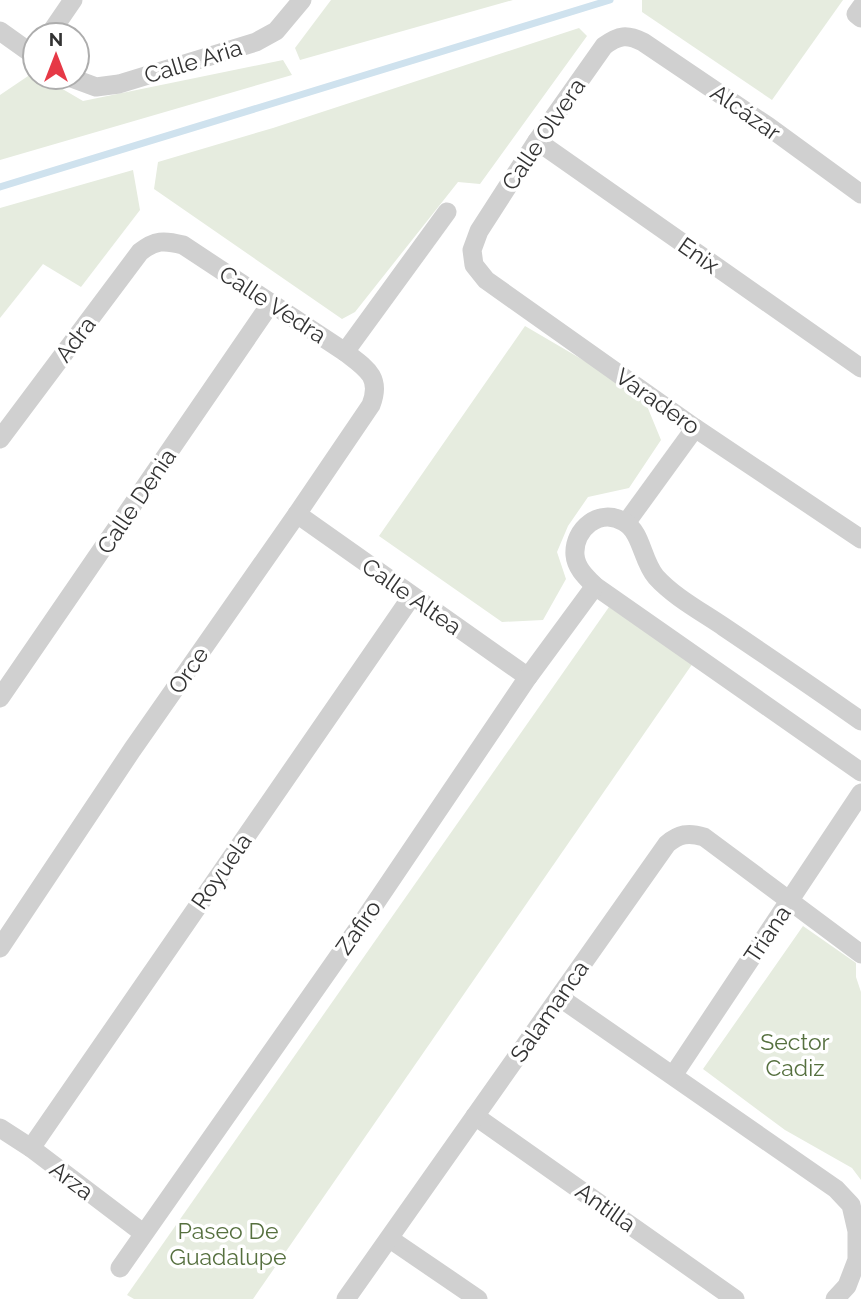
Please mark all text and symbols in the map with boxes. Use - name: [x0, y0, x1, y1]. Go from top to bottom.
- north arrow: [21, 21, 91, 91]
- text: N: [49, 28, 63, 50]
- street label: Calle Aria: [141, 33, 245, 89]
- street label: Calle Olvera: [496, 73, 590, 195]
- street label: Alcázar: [706, 78, 786, 146]
- street label: Enix: [673, 231, 725, 279]
- street label: Calle Vedra: [215, 259, 331, 349]
- street label: Adra: [49, 311, 101, 367]
- street label: Varadero: [611, 362, 705, 440]
- street label: Calle Denia: [91, 443, 181, 559]
- street label: Calle Altea: [357, 552, 467, 640]
- street label: Orce: [162, 641, 214, 699]
- street label: Royuela: [185, 828, 257, 914]
- street label: Zafiro: [330, 895, 386, 959]
- street label: Triana: [738, 900, 796, 968]
- street label: Salamanca: [504, 955, 594, 1067]
- park label: Sector Cadiz: [760, 1028, 830, 1081]
- street label: Arza: [45, 1155, 99, 1205]
- street label: Antilla: [571, 1177, 641, 1237]
- park label: Paseo De Guadalupe: [169, 1217, 287, 1270]

